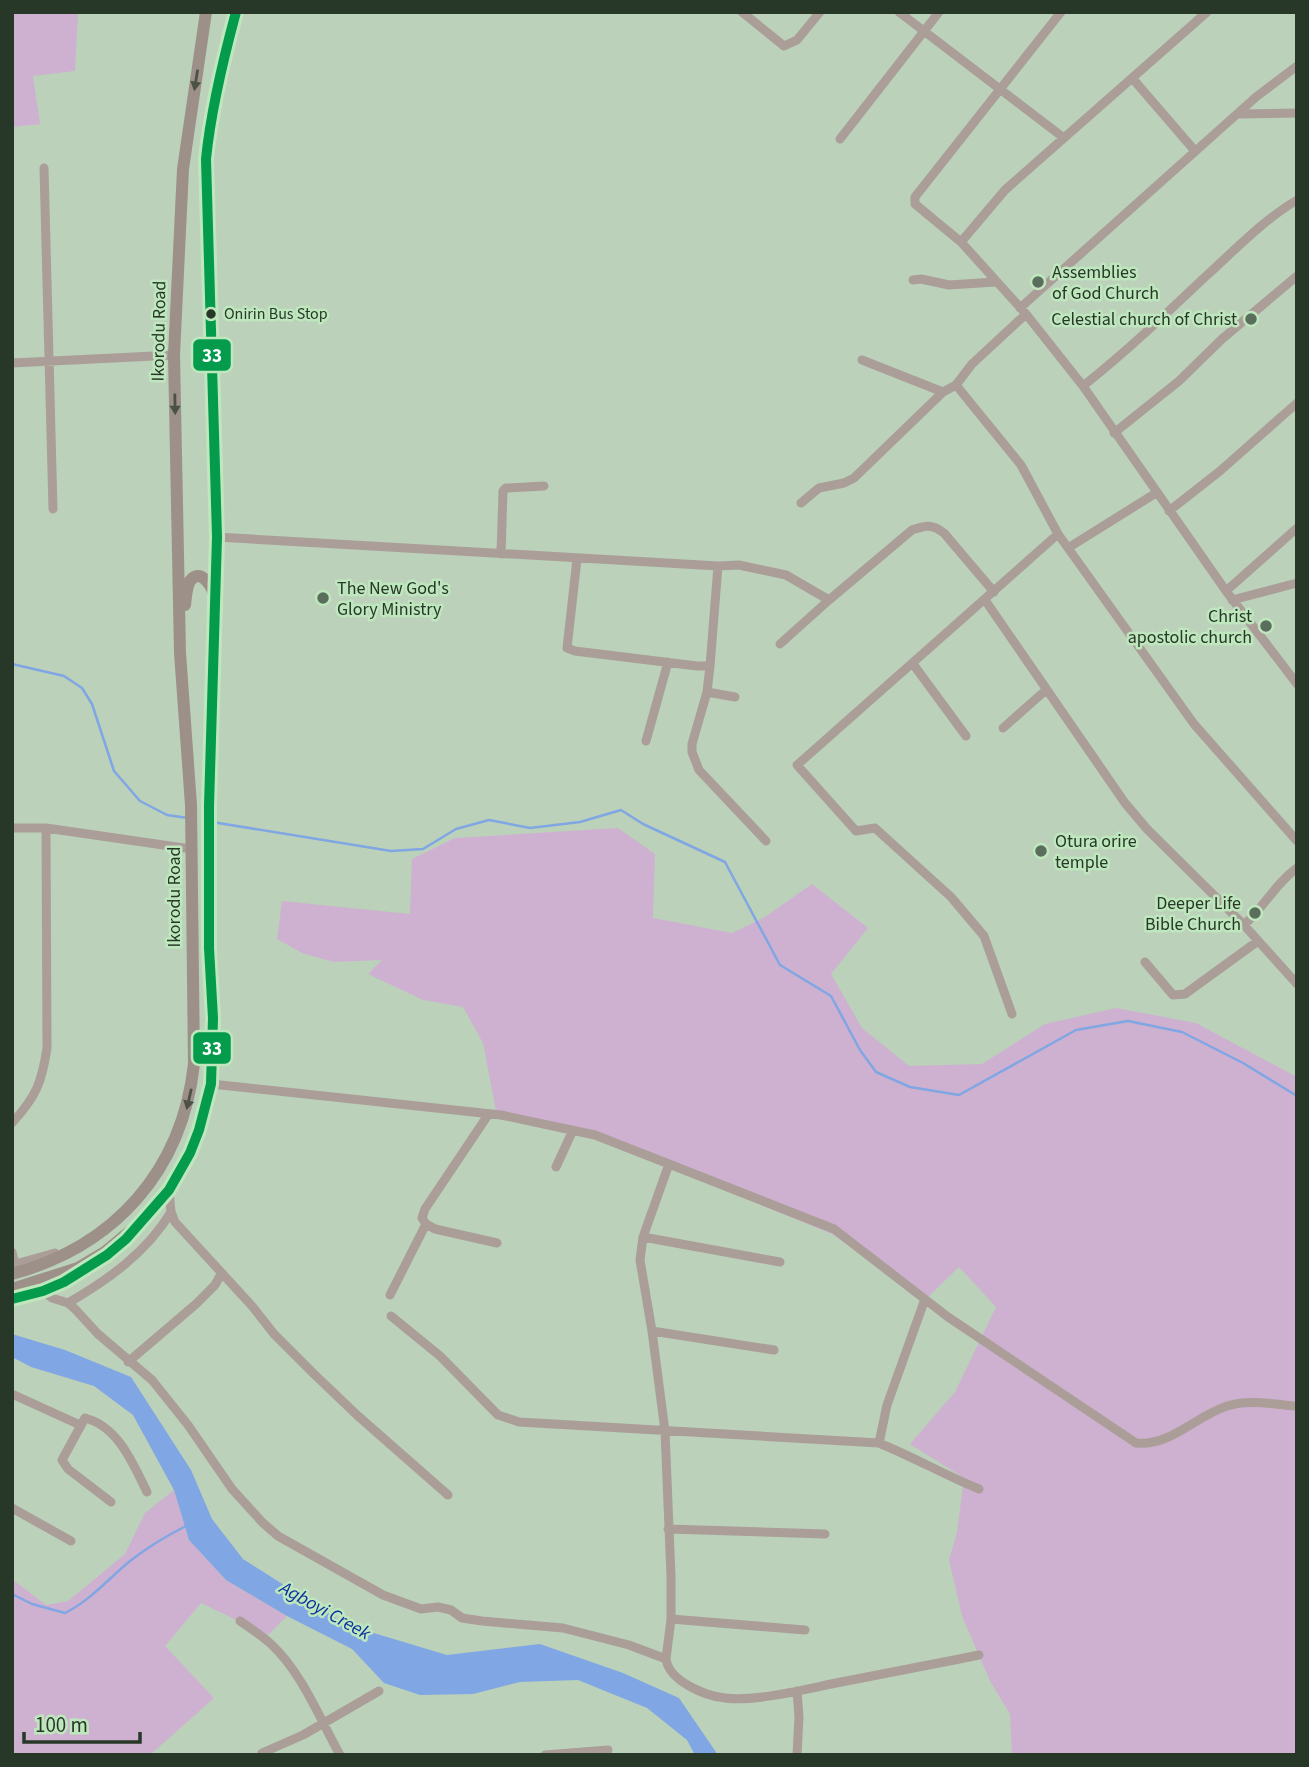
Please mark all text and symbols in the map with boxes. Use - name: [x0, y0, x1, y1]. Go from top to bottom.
- one-way arrow: [190, 69, 201, 91]
- place label: Assemblies of God Church: [1052, 260, 1159, 306]
- marker: Assemblies of God Church: [1030, 274, 1046, 290]
- street label: Ikorodu Road: [146, 280, 172, 382]
- place label: Onirin Bus Stop: [224, 303, 328, 325]
- marker: Onirin Bus Stop: [204, 307, 218, 321]
- place label: Celestial church of Christ: [1051, 307, 1237, 332]
- marker: Celestial church of Christ: [1243, 311, 1259, 327]
- line badge: 33: [192, 338, 232, 372]
- text: 33: [202, 343, 222, 370]
- one-way arrow: [169, 393, 181, 415]
- place label: The New God's Glory Ministry: [337, 576, 449, 622]
- marker: The New God's Glory Ministry: [315, 590, 331, 606]
- place label: Christ apostolic church: [1128, 604, 1252, 650]
- marker: Christ apostolic church: [1258, 618, 1274, 634]
- place label: Otura orire temple: [1055, 829, 1137, 875]
- marker: Otura orire temple: [1033, 843, 1049, 859]
- street label: Ikorodu Road: [162, 847, 187, 947]
- place label: Deeper Life Bible Church: [1145, 891, 1241, 937]
- marker: Deeper Life Bible Church: [1247, 905, 1263, 921]
- line badge: 33: [192, 1031, 232, 1065]
- text: 33: [202, 1036, 222, 1063]
- one-way arrow: [183, 1088, 194, 1110]
- water label: Agboyi Creek: [274, 1574, 376, 1648]
- scale bar: [24, 1700, 140, 1744]
- text: 100 m: [35, 1710, 88, 1740]

